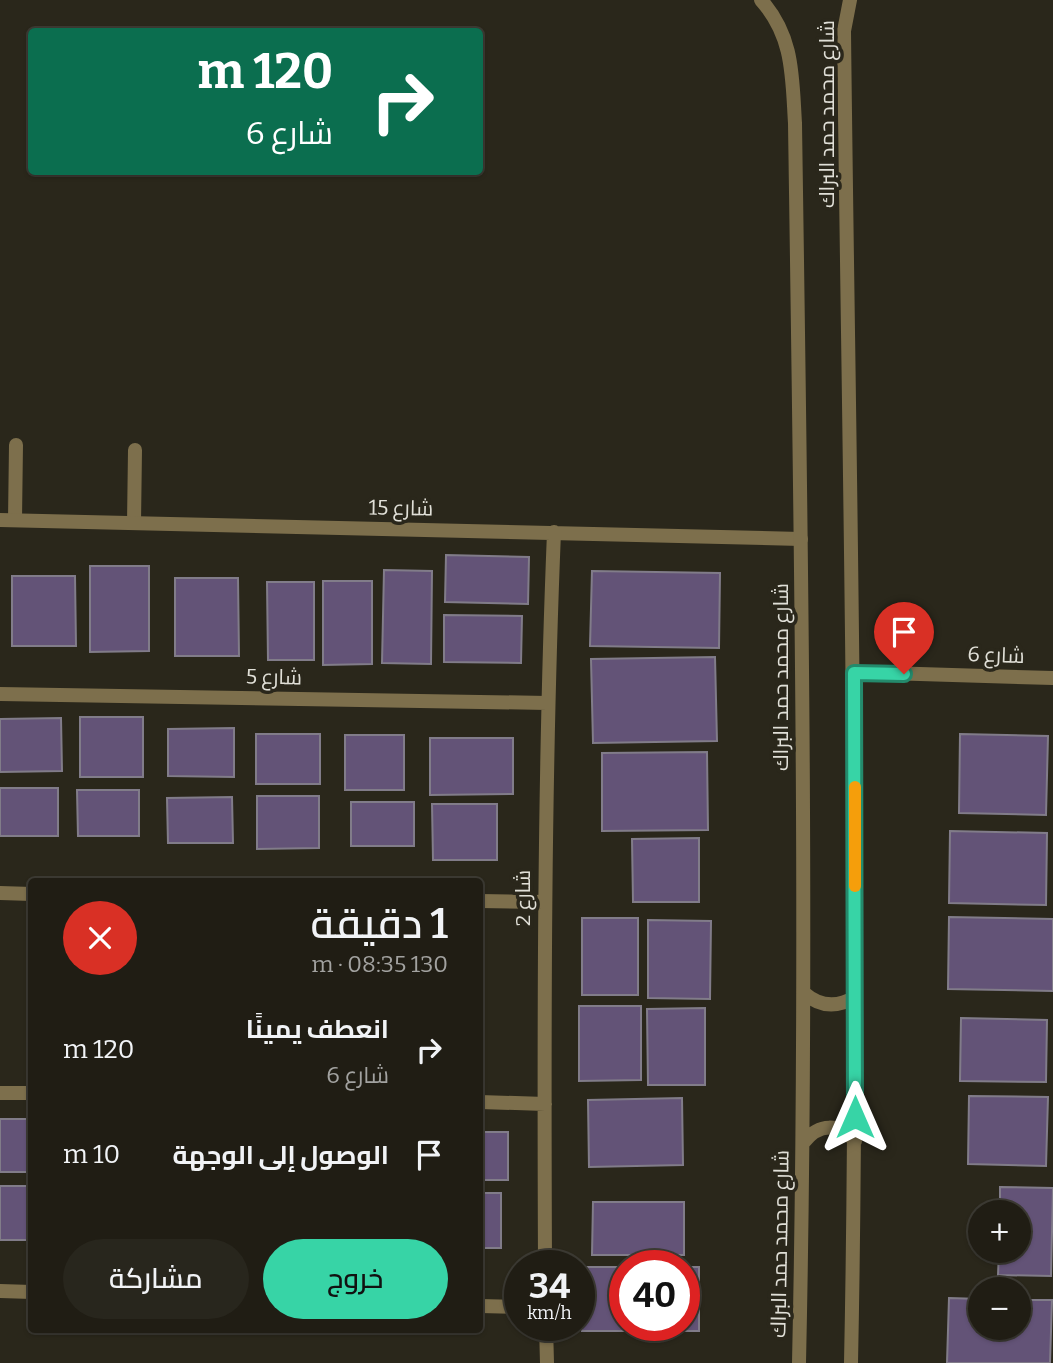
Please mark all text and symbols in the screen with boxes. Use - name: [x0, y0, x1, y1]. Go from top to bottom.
- street label: شارع محمد حمد البراك: [814, 20, 841, 208]
- text: 120 m: [198, 42, 333, 101]
- icon: right: [357, 56, 448, 147]
- text: شارع 6: [246, 114, 333, 152]
- street label: شارع 15: [368, 494, 434, 523]
- street label: شارع محمد حمد البراك: [768, 583, 795, 771]
- pin: [874, 602, 934, 674]
- icon: arrive: [885, 613, 923, 651]
- street label: شارع 6: [967, 641, 1025, 670]
- street label: شارع 5: [246, 664, 302, 691]
- street label: شارع 2: [510, 870, 537, 926]
- text: 1 دقيقة: [311, 899, 448, 949]
- button: close: [63, 901, 137, 975]
- text: 130 m · 08:35: [311, 950, 448, 978]
- text: انعطف يمينًا: [246, 1014, 389, 1045]
- icon: right: [410, 1031, 448, 1069]
- text: 120 m: [63, 1034, 134, 1065]
- text: شارع 6: [326, 1061, 389, 1089]
- position arrow: [818, 1080, 892, 1154]
- icon: arrive: [410, 1136, 448, 1174]
- text: 10 m: [63, 1139, 120, 1170]
- text: الوصول إلى الوجهة: [172, 1140, 389, 1171]
- street label: شارع محمد حمد البراك: [765, 1150, 796, 1338]
- map controls: [968, 1200, 1031, 1340]
- button: +: [968, 1200, 1031, 1263]
- button: مشاركة: [63, 1239, 249, 1319]
- button: خروج: [263, 1239, 448, 1319]
- speed limit sign: 40: [609, 1250, 700, 1341]
- text: 34: [529, 1265, 570, 1307]
- button: −: [968, 1277, 1031, 1340]
- text: km/h: [527, 1302, 572, 1324]

